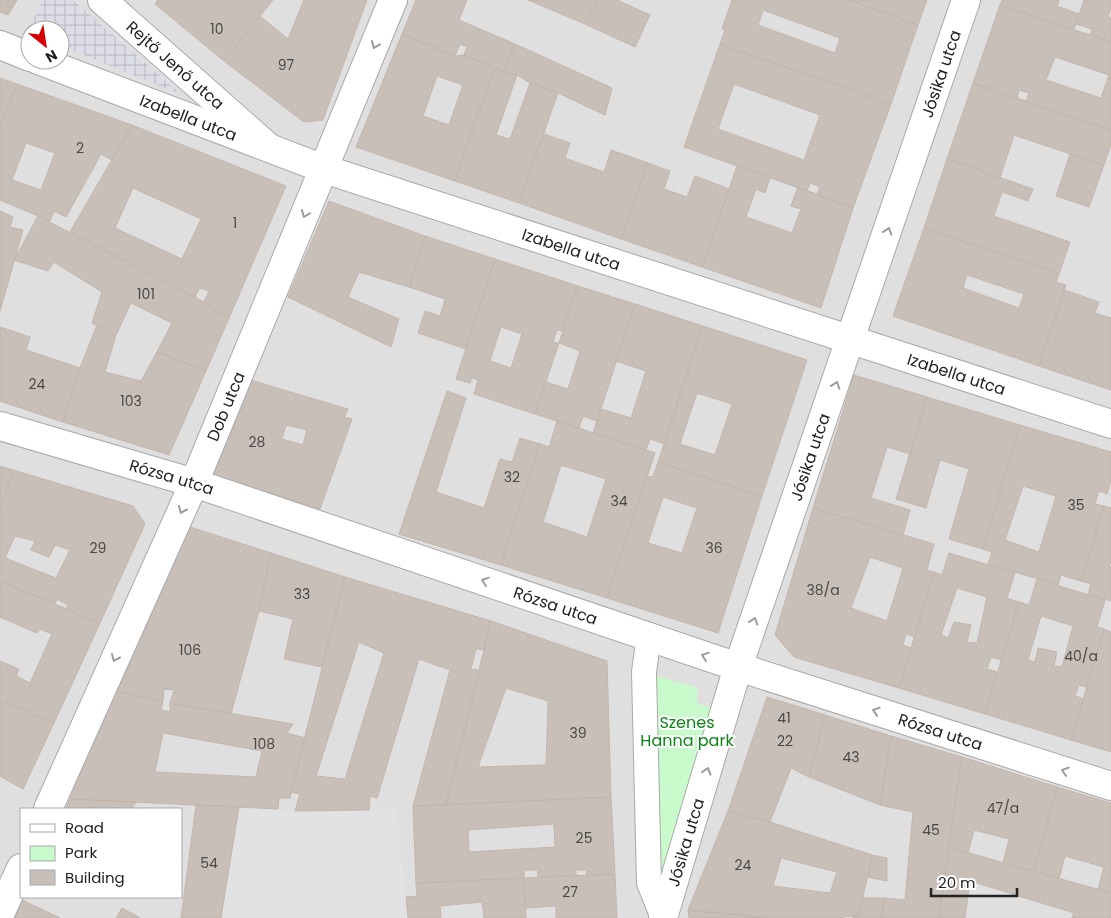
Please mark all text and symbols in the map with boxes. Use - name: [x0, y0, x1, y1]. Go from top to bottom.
- street label: Rejtő Jenő utca: [121, 16, 229, 115]
- house number: 10: [210, 19, 224, 39]
- north arrow: [20, 20, 70, 70]
- street label: Jósika utca: [916, 27, 967, 121]
- one-way arrow: [371, 40, 381, 49]
- text: N: [42, 45, 61, 68]
- house number: 97: [278, 55, 295, 75]
- street label: Izabella utca: [136, 89, 240, 147]
- house number: 2: [76, 138, 84, 158]
- one-way arrow: [301, 209, 311, 218]
- house number: 1: [233, 213, 237, 233]
- street label: Izabella utca: [519, 223, 623, 276]
- one-way arrow: [882, 227, 892, 236]
- house number: 101: [137, 284, 155, 304]
- street label: Izabella utca: [904, 348, 1009, 401]
- street label: Dob utca: [201, 368, 251, 445]
- house number: 24: [29, 374, 46, 394]
- one-way arrow: [830, 381, 840, 389]
- house number: 103: [120, 391, 142, 411]
- street label: Jósika utca: [785, 410, 836, 504]
- house number: 28: [249, 432, 266, 452]
- street label: Rózsa utca: [126, 454, 217, 501]
- house number: 32: [504, 467, 520, 487]
- house number: 34: [610, 491, 628, 511]
- house number: 35: [1067, 495, 1085, 515]
- one-way arrow: [178, 504, 188, 513]
- house number: 29: [90, 538, 106, 558]
- house number: 36: [705, 538, 723, 558]
- one-way arrow: [481, 577, 490, 587]
- house number: 38/a: [806, 580, 840, 600]
- street label: Rózsa utca: [510, 581, 601, 631]
- house number: 33: [294, 584, 310, 604]
- one-way arrow: [748, 617, 758, 626]
- house number: 106: [179, 640, 201, 660]
- house number: 40/a: [1064, 646, 1098, 666]
- one-way arrow: [701, 652, 710, 662]
- one-way arrow: [111, 653, 122, 662]
- one-way arrow: [873, 707, 881, 717]
- house number: 41: [777, 708, 791, 728]
- street label: Rózsa utca: [895, 708, 985, 756]
- park label: Szenes Hanna park: [640, 711, 734, 752]
- house number: 39: [569, 723, 587, 743]
- house number: 22: [777, 731, 793, 751]
- house number: 108: [253, 734, 275, 754]
- house number: 43: [842, 747, 860, 767]
- one-way arrow: [702, 767, 712, 775]
- one-way arrow: [1061, 767, 1069, 777]
- street label: Jósika utca: [662, 796, 710, 889]
- house number: 47/a: [987, 798, 1019, 818]
- legend: [20, 808, 182, 898]
- text: Road: [65, 817, 104, 838]
- house number: 45: [922, 820, 940, 840]
- house number: 25: [576, 828, 592, 848]
- text: Park: [65, 842, 97, 863]
- house number: 54: [200, 853, 218, 873]
- house number: 24: [735, 855, 752, 875]
- scale bar: [931, 866, 1017, 898]
- text: Building: [65, 867, 125, 888]
- text: 20 m: [938, 872, 976, 893]
- house number: 27: [562, 882, 578, 902]

